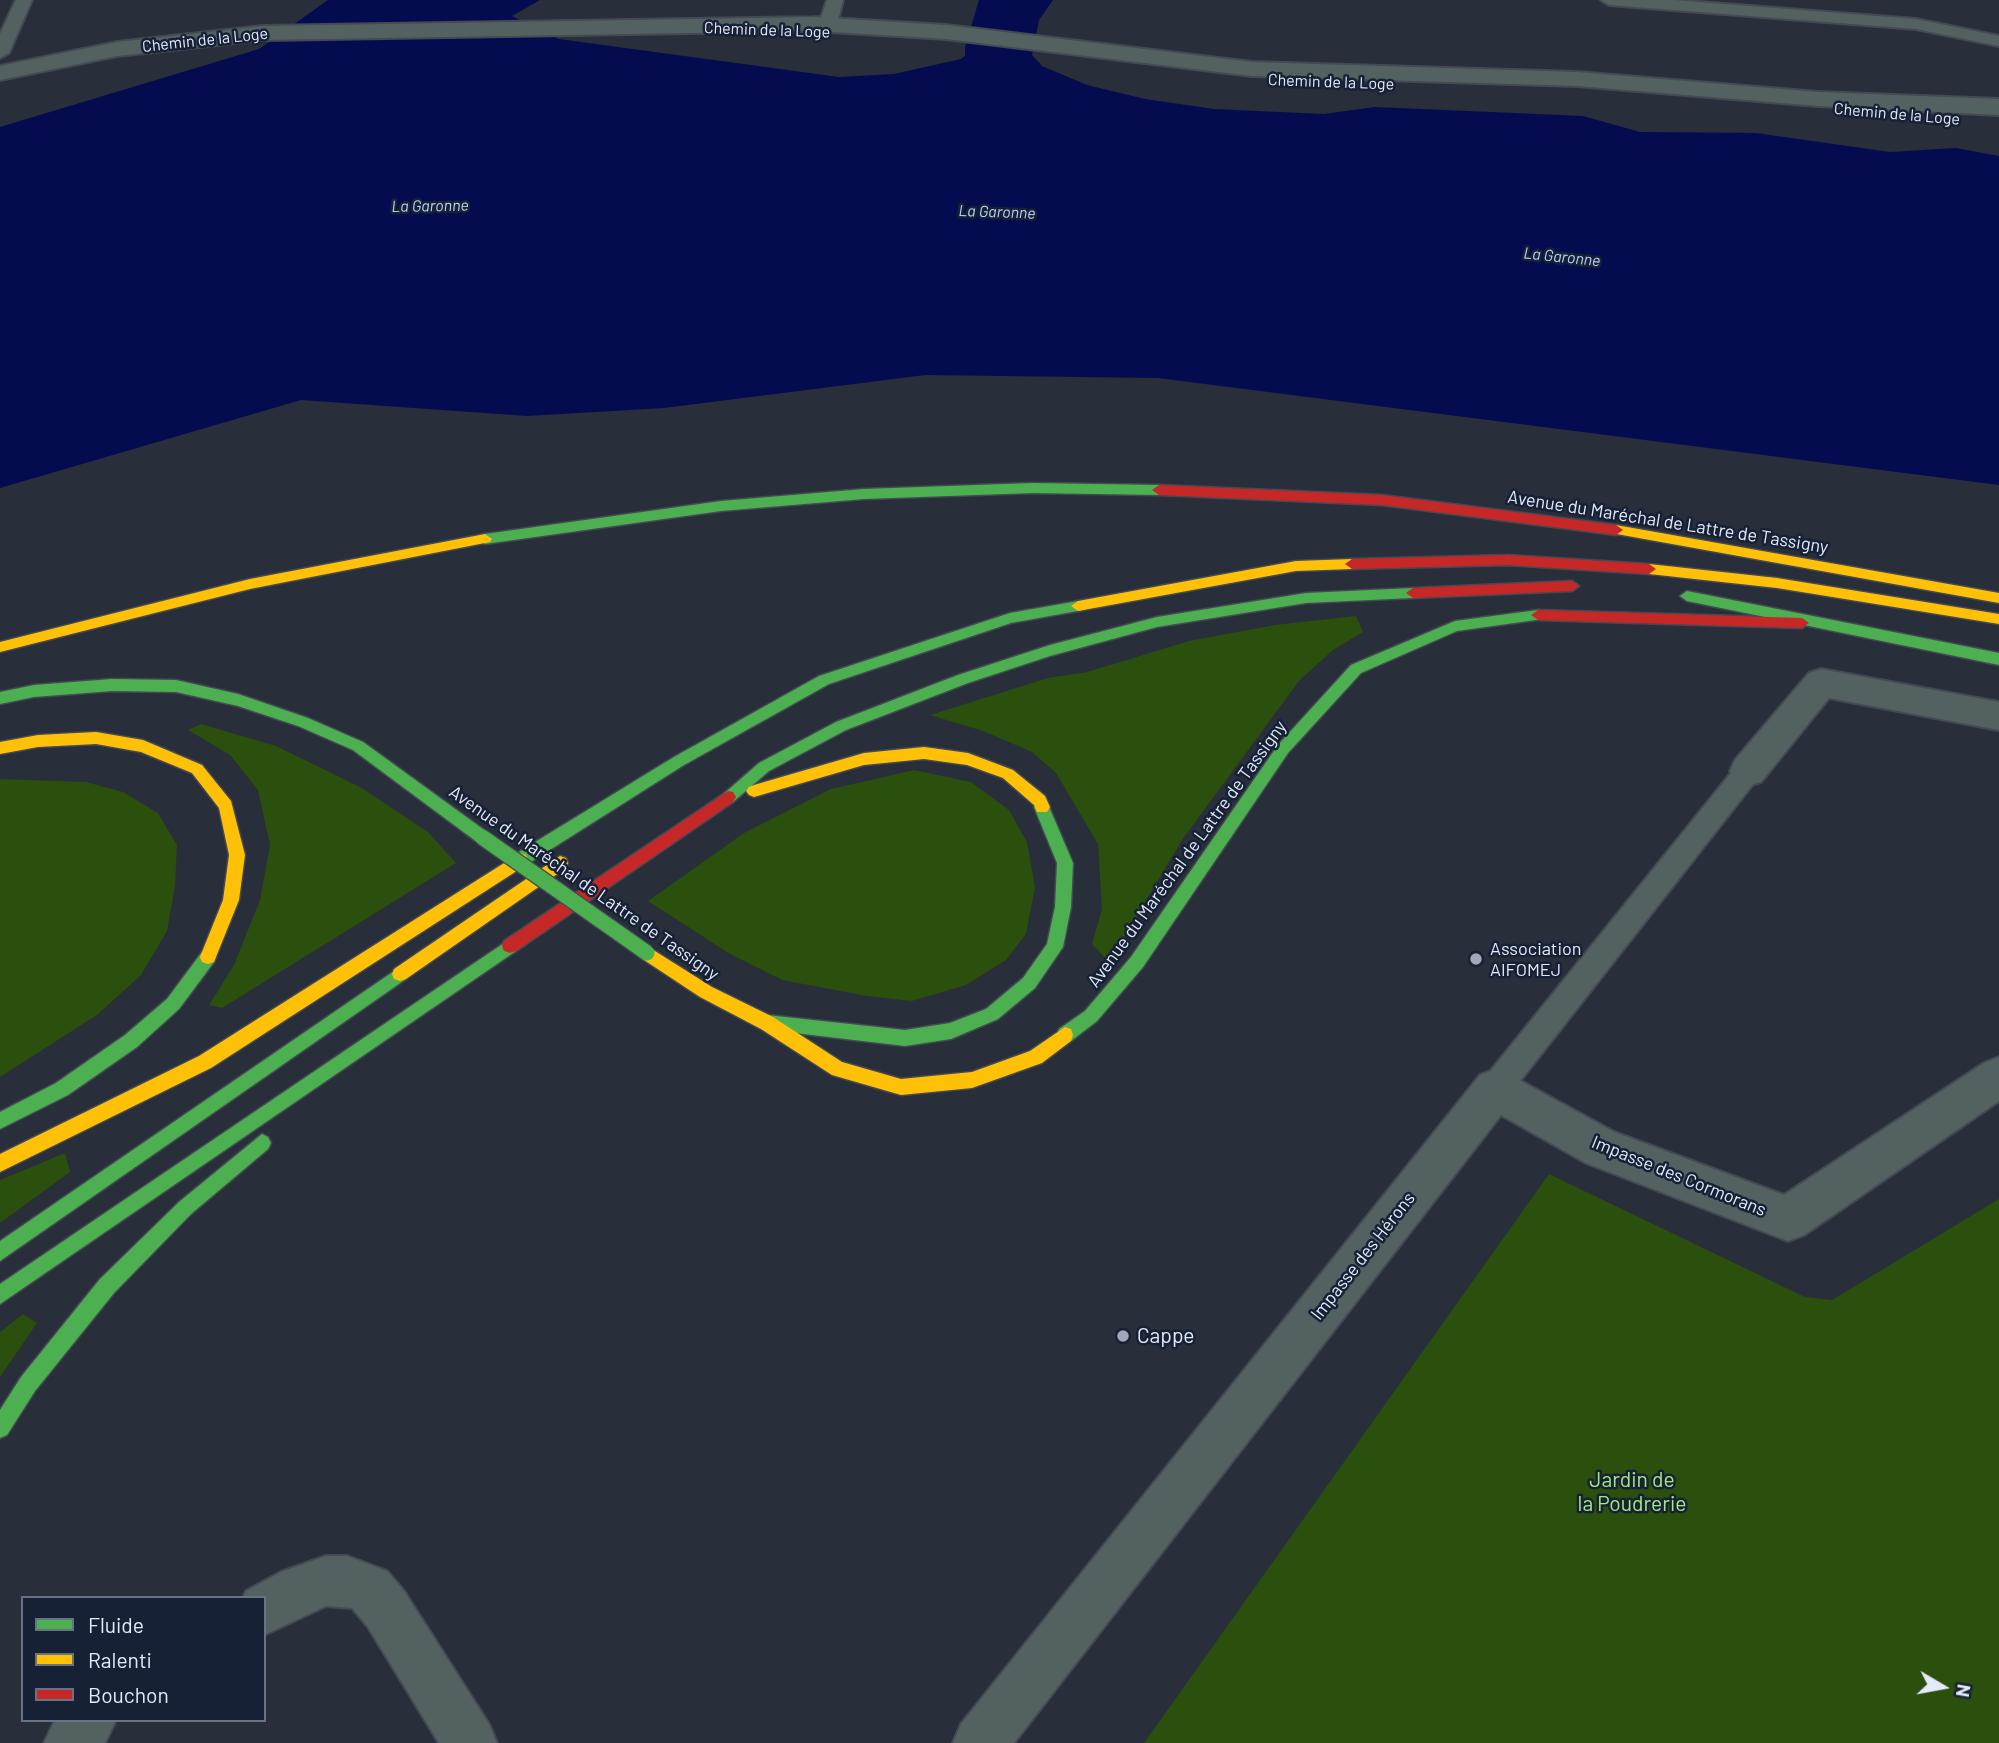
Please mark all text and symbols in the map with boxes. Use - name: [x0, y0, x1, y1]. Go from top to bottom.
- street label: Chemin de la Loge: [704, 18, 830, 42]
- street label: Chemin de la Loge: [141, 24, 269, 56]
- street label: Chemin de la Loge: [1268, 70, 1394, 94]
- street label: Chemin de la Loge: [1833, 99, 1961, 129]
- water label: La Garonne: [391, 196, 469, 216]
- water label: La Garonne: [958, 201, 1036, 223]
- water label: La Garonne: [1523, 243, 1601, 271]
- street label: Avenue du Maréchal de Lattre de Tassigny: [1506, 486, 1830, 558]
- street label: Avenue du Maréchal de Lattre de Tassigny: [1083, 716, 1291, 992]
- street label: Avenue du Maréchal de Lattre de Tassigny: [445, 781, 723, 985]
- place label: Association AIFOMEJ: [1490, 938, 1582, 981]
- marker: Association AIFOMEJ: [1468, 951, 1484, 967]
- street label: Impasse des Cormorans: [1589, 1131, 1769, 1221]
- street label: Impasse des Hérons: [1306, 1188, 1420, 1324]
- place label: Cappe: [1137, 1323, 1195, 1349]
- marker: Cappe: [1115, 1328, 1131, 1344]
- park label: Jardin de la Poudrerie: [1578, 1467, 1686, 1517]
- legend: [21, 1596, 266, 1722]
- text: Fluide: [88, 1612, 144, 1637]
- text: Ralenti: [88, 1647, 152, 1672]
- north arrow: [1908, 1652, 1978, 1722]
- text: Bouchon: [88, 1682, 169, 1707]
- text: N: [1952, 1683, 1977, 1699]

